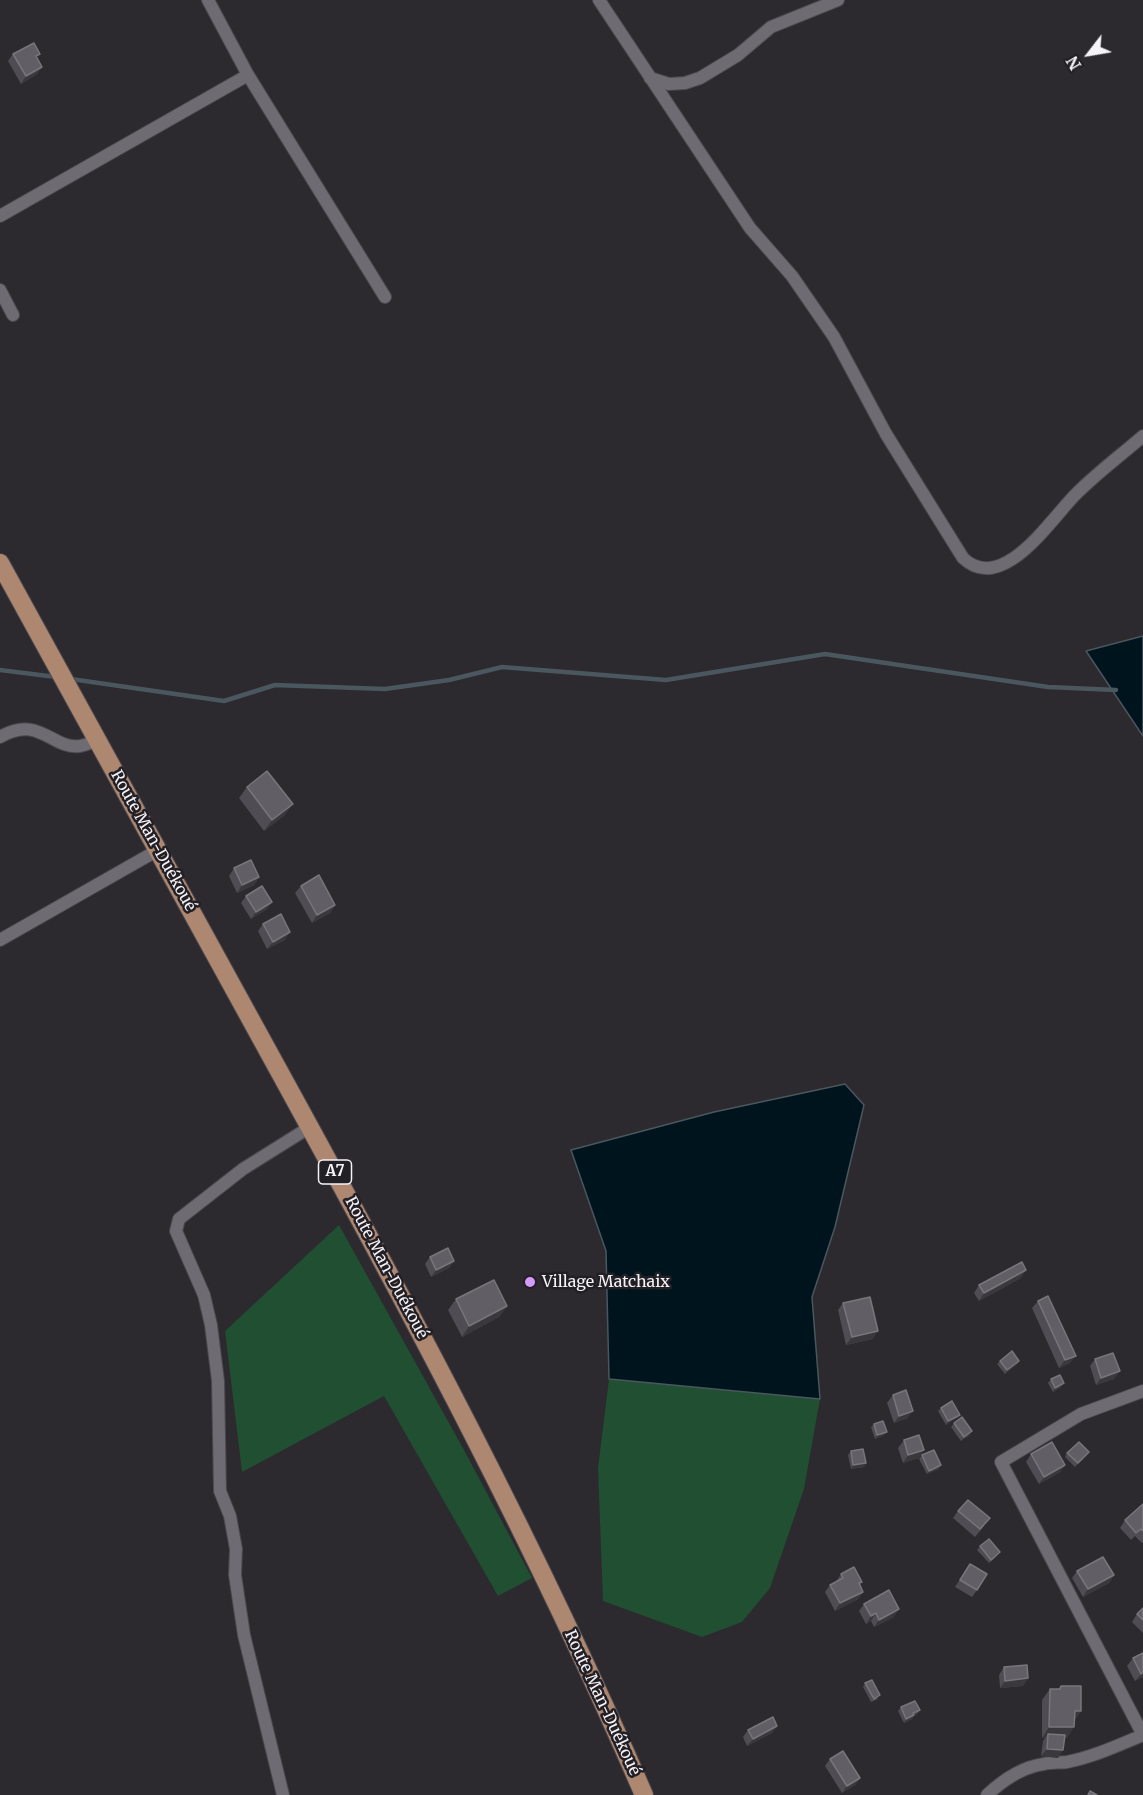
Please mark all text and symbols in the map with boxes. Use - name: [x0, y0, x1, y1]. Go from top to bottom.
- north arrow: [1059, 24, 1119, 84]
- text: N: [1062, 53, 1085, 74]
- street label: Route Man-Duékoué: [106, 767, 200, 915]
- road number: A7: [318, 1160, 352, 1184]
- street label: Route Man-Duékoué: [340, 1194, 432, 1342]
- place label: Village Matchaix: [542, 1272, 670, 1292]
- marker: Village Matchaix: [523, 1275, 537, 1289]
- street label: Route Man-Duékoué: [560, 1627, 644, 1779]

